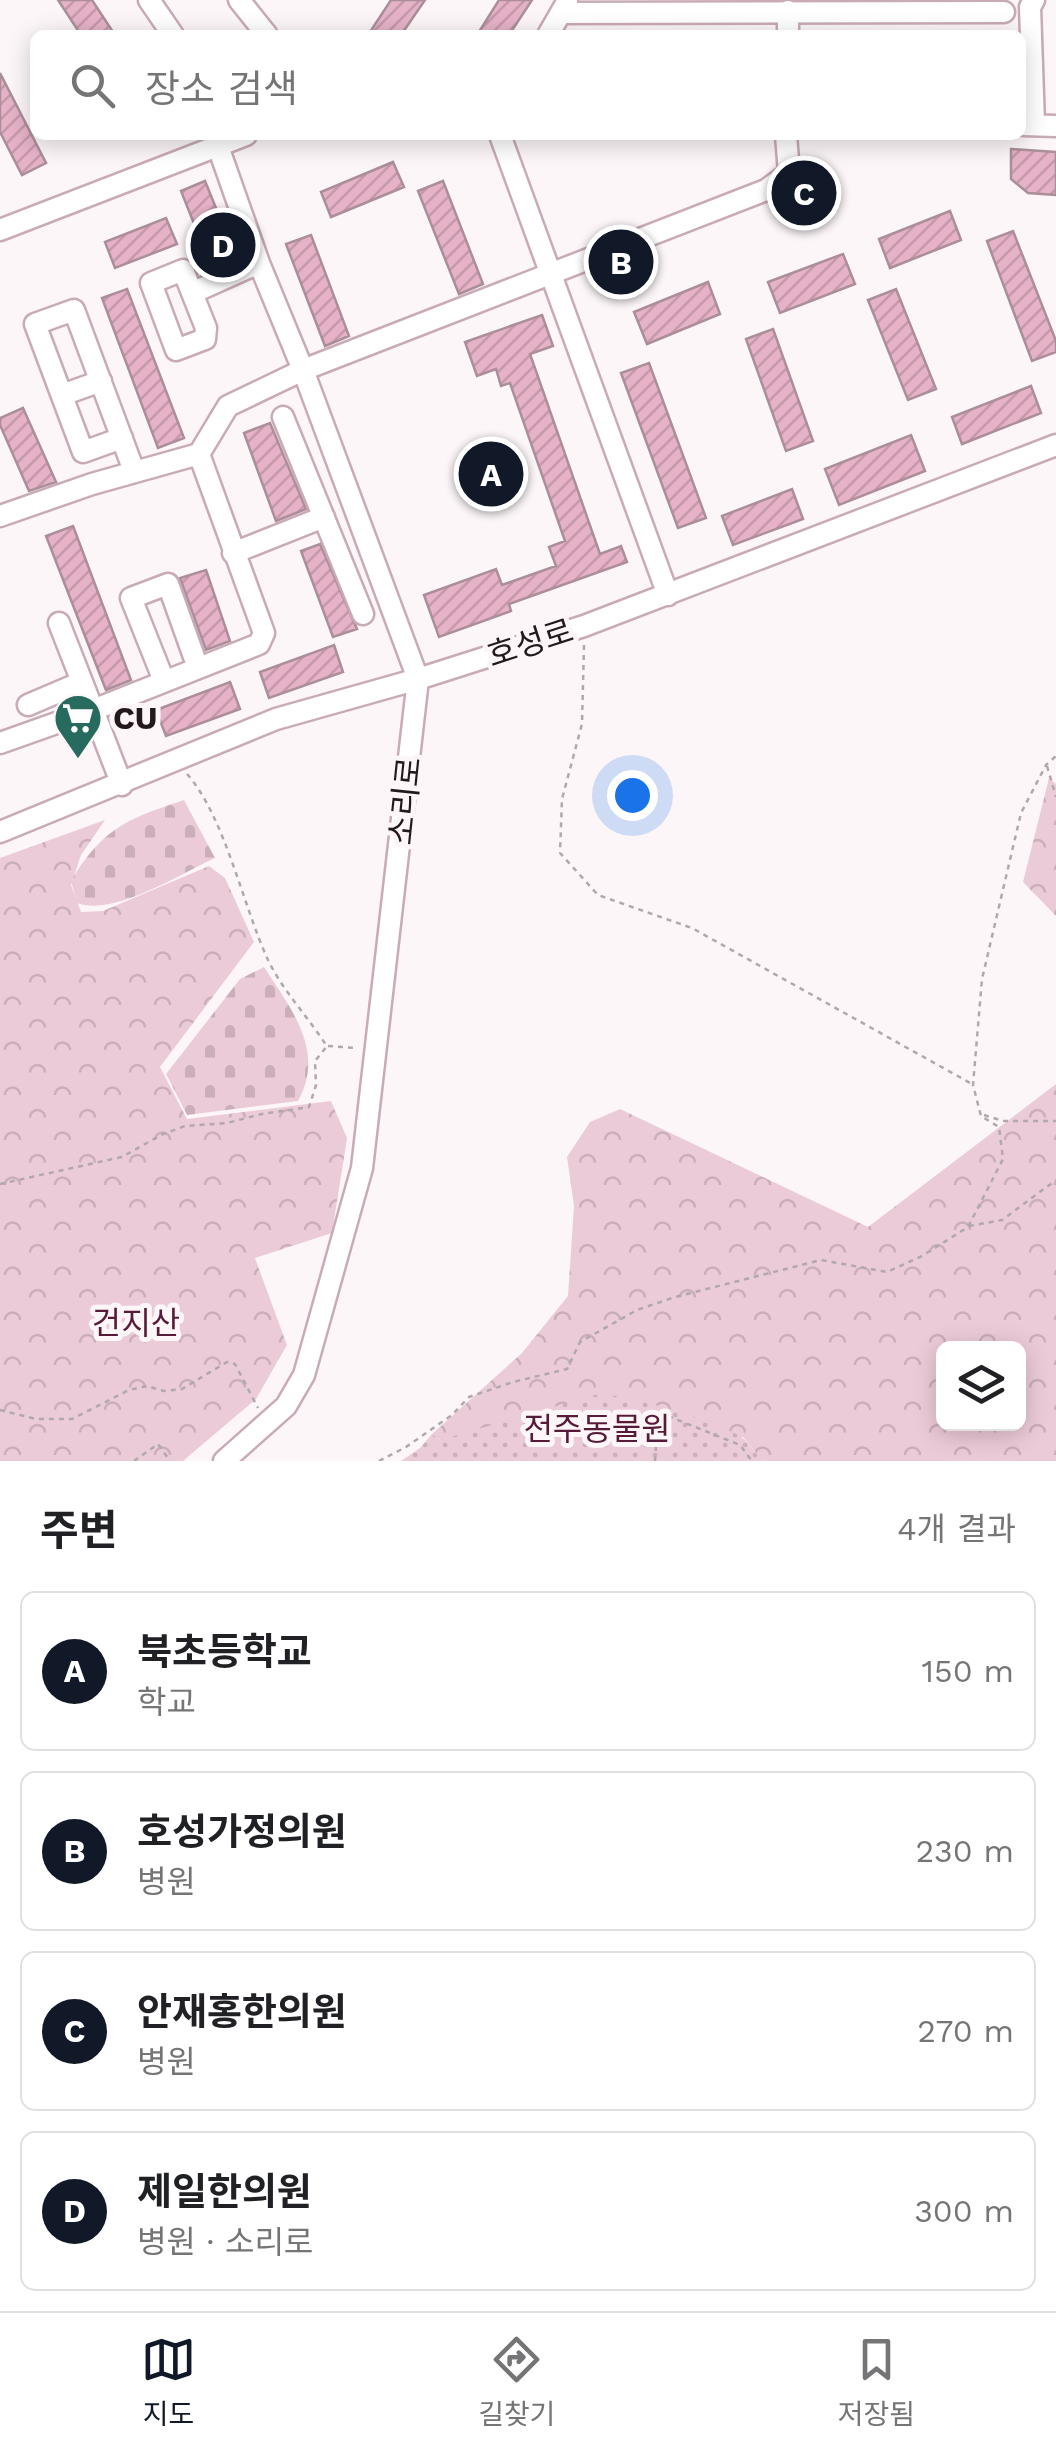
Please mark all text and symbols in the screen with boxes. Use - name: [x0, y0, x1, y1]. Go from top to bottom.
- search box: [30, 30, 1026, 140]
- icon: search: [65, 58, 120, 113]
- text: 장소 검색: [145, 67, 298, 111]
- pin: C: [772, 156, 836, 230]
- pin: D: [190, 208, 256, 282]
- pin: B: [588, 224, 654, 300]
- pin: A: [458, 436, 524, 512]
- street label: 호성로: [482, 611, 578, 675]
- supermarket icon: CU: [52, 692, 104, 760]
- place label: CU: [113, 699, 158, 737]
- street label: 소리로: [381, 755, 429, 847]
- your location: [607, 770, 658, 821]
- park label: 건지산: [92, 1304, 180, 1342]
- map controls: [936, 1341, 1026, 1431]
- button: layers: [936, 1341, 1026, 1431]
- park label: 전주동물원: [523, 1410, 671, 1448]
- text: 주변: [40, 1506, 117, 1555]
- text: 4개 결과: [897, 1510, 1016, 1548]
- text: 북초등학교: [137, 1630, 312, 1674]
- text: A: [64, 1652, 85, 1690]
- text: 150 m: [922, 1652, 1014, 1690]
- text: 학교: [137, 1683, 196, 1721]
- text: 호성가정의원: [137, 1810, 347, 1854]
- text: B: [64, 1832, 85, 1870]
- text: 230 m: [915, 1832, 1014, 1870]
- text: 병원: [137, 1863, 196, 1901]
- text: 안재홍한의원: [137, 1990, 347, 2034]
- text: C: [64, 2012, 85, 2050]
- text: 270 m: [917, 2012, 1014, 2050]
- text: 병원: [137, 2043, 196, 2081]
- text: 제일한의원: [137, 2170, 312, 2214]
- text: D: [63, 2192, 86, 2230]
- text: 300 m: [914, 2192, 1014, 2230]
- text: 병원 · 소리로: [137, 2223, 313, 2261]
- tab: 지도: [141, 2332, 196, 2432]
- tab: 길찾기: [478, 2332, 555, 2432]
- tab: 저장됨: [838, 2332, 915, 2432]

